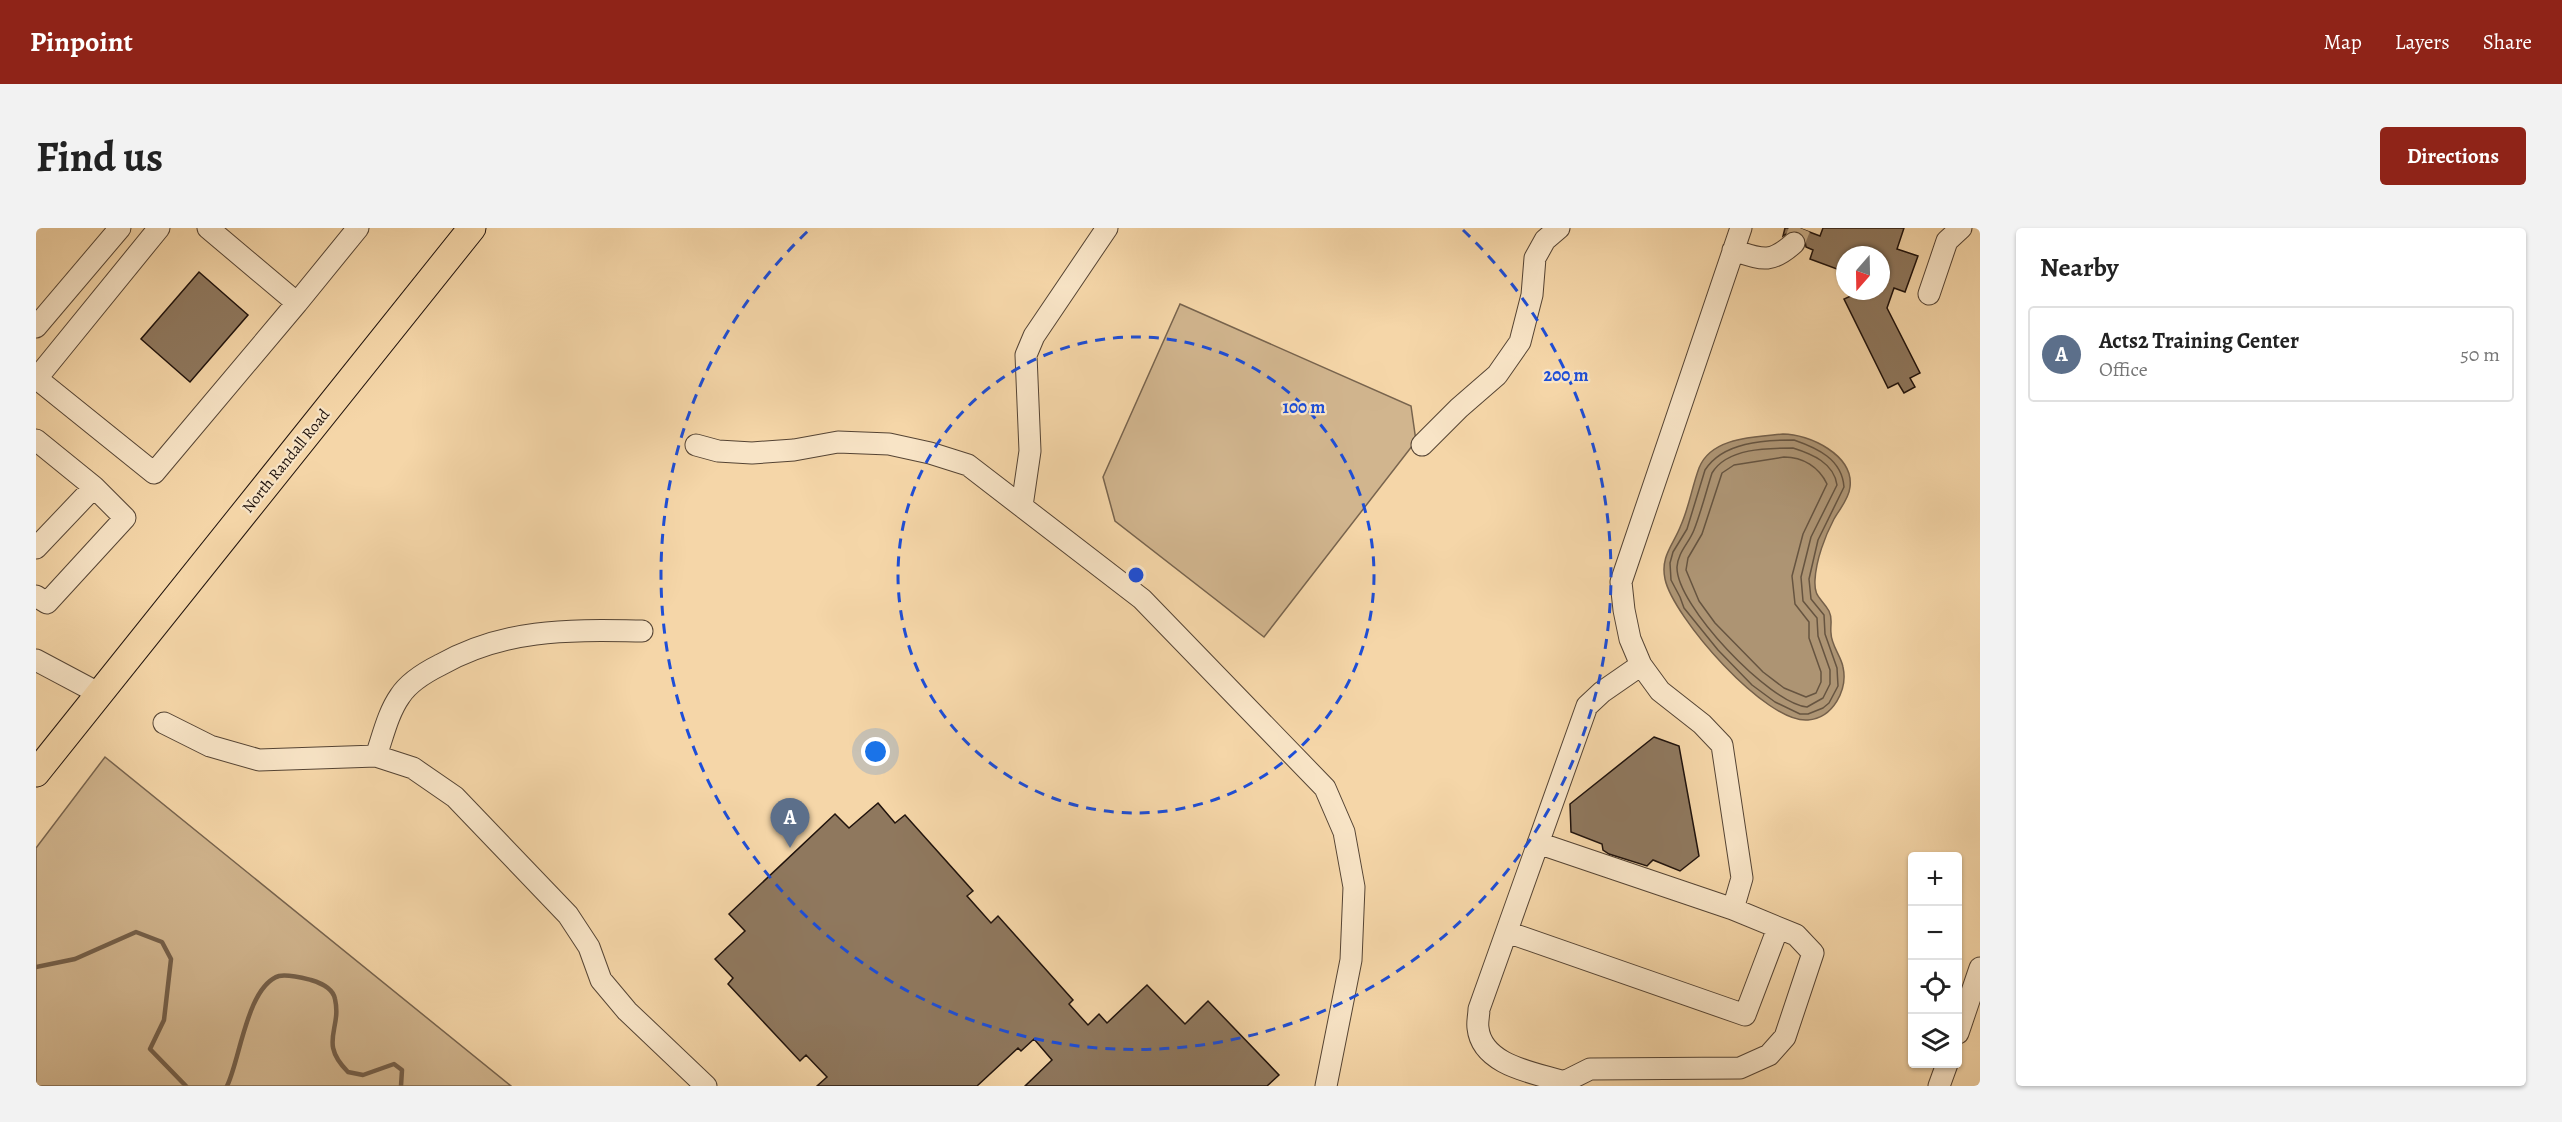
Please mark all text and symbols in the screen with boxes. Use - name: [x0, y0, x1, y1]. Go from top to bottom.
- text: Pinpoint: [30, 23, 133, 61]
- text: Map: [2323, 28, 2362, 56]
- text: Layers: [2395, 28, 2450, 56]
- text: Share: [2483, 28, 2532, 56]
- button: Directions: [2380, 127, 2526, 185]
- text: Find us: [36, 128, 163, 185]
- north arrow: [1836, 246, 1890, 300]
- text: Nearby: [2040, 250, 2119, 285]
- text: Acts2 Training Center: [2099, 326, 2299, 356]
- text: A: [2055, 341, 2068, 368]
- text: 50 m: [2460, 341, 2500, 368]
- text: Office: [2099, 356, 2148, 383]
- text: 200 m: [1543, 363, 1589, 387]
- text: 100 m: [1283, 395, 1325, 419]
- street label: North Randall Road: [237, 404, 335, 518]
- centre of rings: [1126, 565, 1146, 585]
- your location: [861, 737, 890, 766]
- pin: A: [770, 798, 810, 848]
- map controls: [1908, 852, 1962, 1068]
- button: +: [1908, 852, 1962, 906]
- button: −: [1908, 906, 1962, 960]
- button: locate: [1908, 960, 1962, 1014]
- button: layers: [1908, 1014, 1962, 1068]

